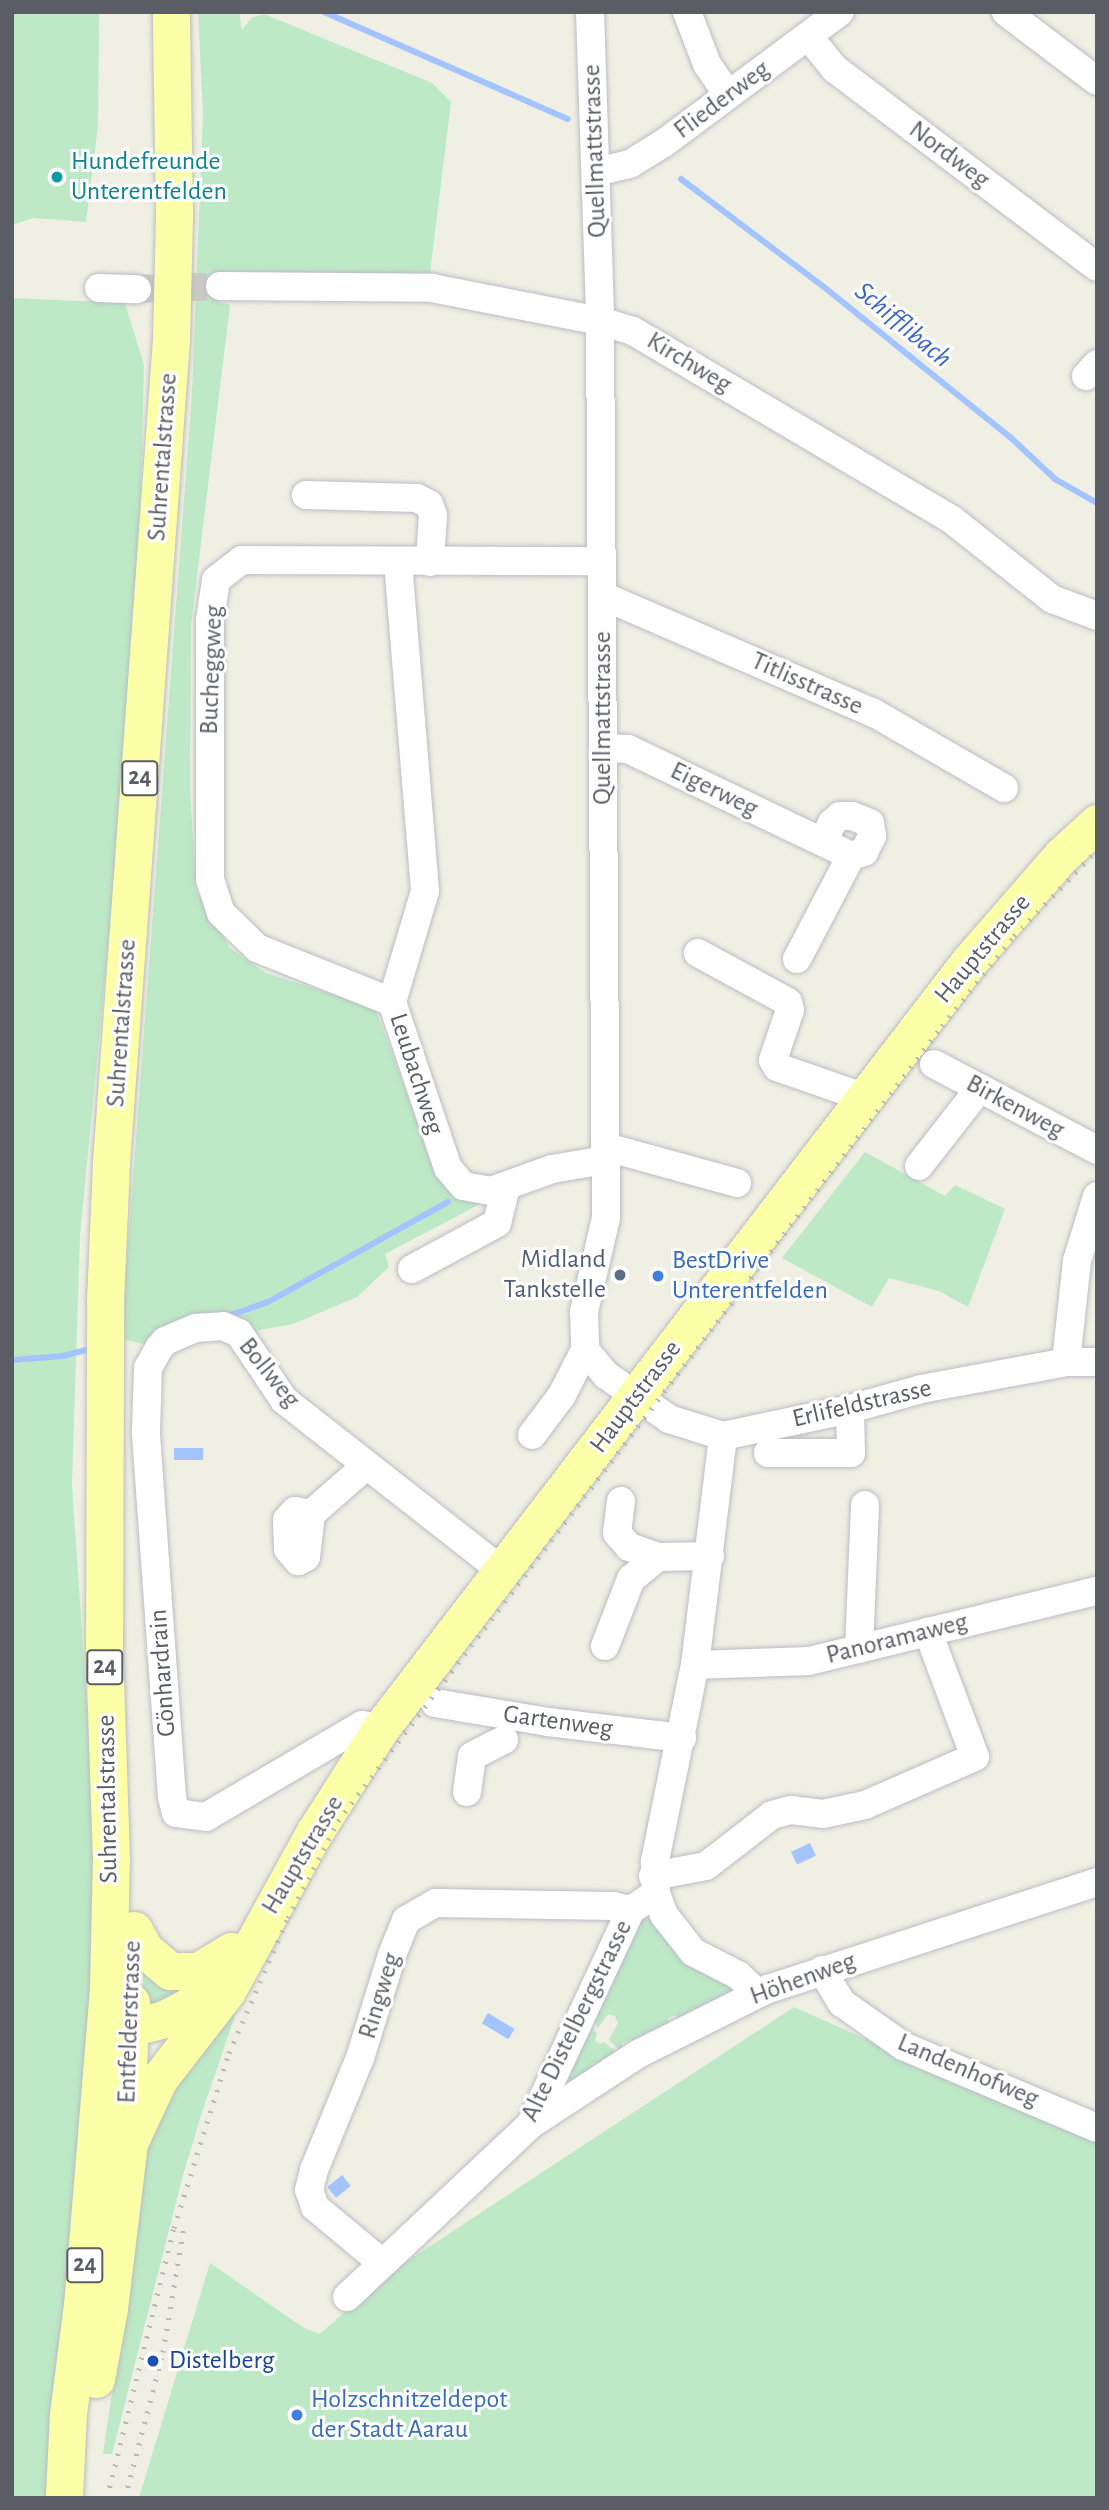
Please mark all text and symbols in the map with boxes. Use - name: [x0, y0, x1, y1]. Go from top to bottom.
- street label: Fliederweg: [668, 54, 776, 146]
- street label: Quellmattstrasse: [576, 64, 614, 238]
- street label: Nordweg: [902, 115, 996, 195]
- place label: Hundefreunde Unterentfelden: [71, 146, 227, 208]
- marker: Hundefreunde Unterentfelden: [49, 169, 65, 185]
- water label: Schifflibach: [848, 275, 958, 375]
- street label: Kirchweg: [641, 326, 737, 400]
- street label: Suhrentalstrasse: [142, 372, 184, 542]
- street label: Bucheggweg: [194, 605, 230, 735]
- street label: Quellmattstrasse: [587, 631, 619, 805]
- street label: Titlisstrasse: [746, 646, 868, 722]
- street label: Eigerweg: [665, 755, 763, 825]
- road number: 24: [121, 758, 159, 798]
- street label: Hauptstrasse: [928, 888, 1038, 1010]
- street label: Suhrentalstrasse: [101, 938, 143, 1108]
- street label: Leubachweg: [382, 1009, 450, 1139]
- street label: Birkenweg: [961, 1068, 1069, 1146]
- place label: Midland Tankstelle: [504, 1244, 606, 1306]
- place label: BestDrive Unterentfelden: [672, 1245, 828, 1306]
- marker: Midland Tankstelle: [612, 1267, 628, 1283]
- marker: BestDrive Unterentfelden: [650, 1268, 666, 1284]
- street label: Bollweg: [231, 1332, 307, 1414]
- street label: Hauptstrasse: [583, 1334, 689, 1460]
- street label: Erlifeldstrasse: [789, 1373, 935, 1435]
- street label: Panoramaweg: [823, 1606, 971, 1672]
- street label: Gönhardrain: [143, 1608, 183, 1738]
- road number: 24: [86, 1646, 124, 1688]
- street label: Gartenweg: [501, 1699, 615, 1745]
- street label: Suhrentalstrasse: [91, 1714, 125, 1884]
- street label: Hauptstrasse: [255, 1790, 351, 1920]
- street label: Alte Distelbergstrasse: [515, 1915, 639, 2127]
- street label: Entfelderstrasse: [112, 1940, 148, 2104]
- street label: Höhenweg: [746, 1946, 860, 2012]
- street label: Ringweg: [352, 1949, 408, 2043]
- street label: Landenhofweg: [893, 2027, 1043, 2115]
- road number: 24: [66, 2244, 104, 2286]
- place label: Distelberg: [169, 2345, 274, 2377]
- marker: Distelberg: [143, 2351, 163, 2371]
- place label: Holzschnitzeldepot der Stadt Aarau: [311, 2384, 508, 2446]
- marker: Holzschnitzeldepot der Stadt Aarau: [289, 2407, 305, 2423]

